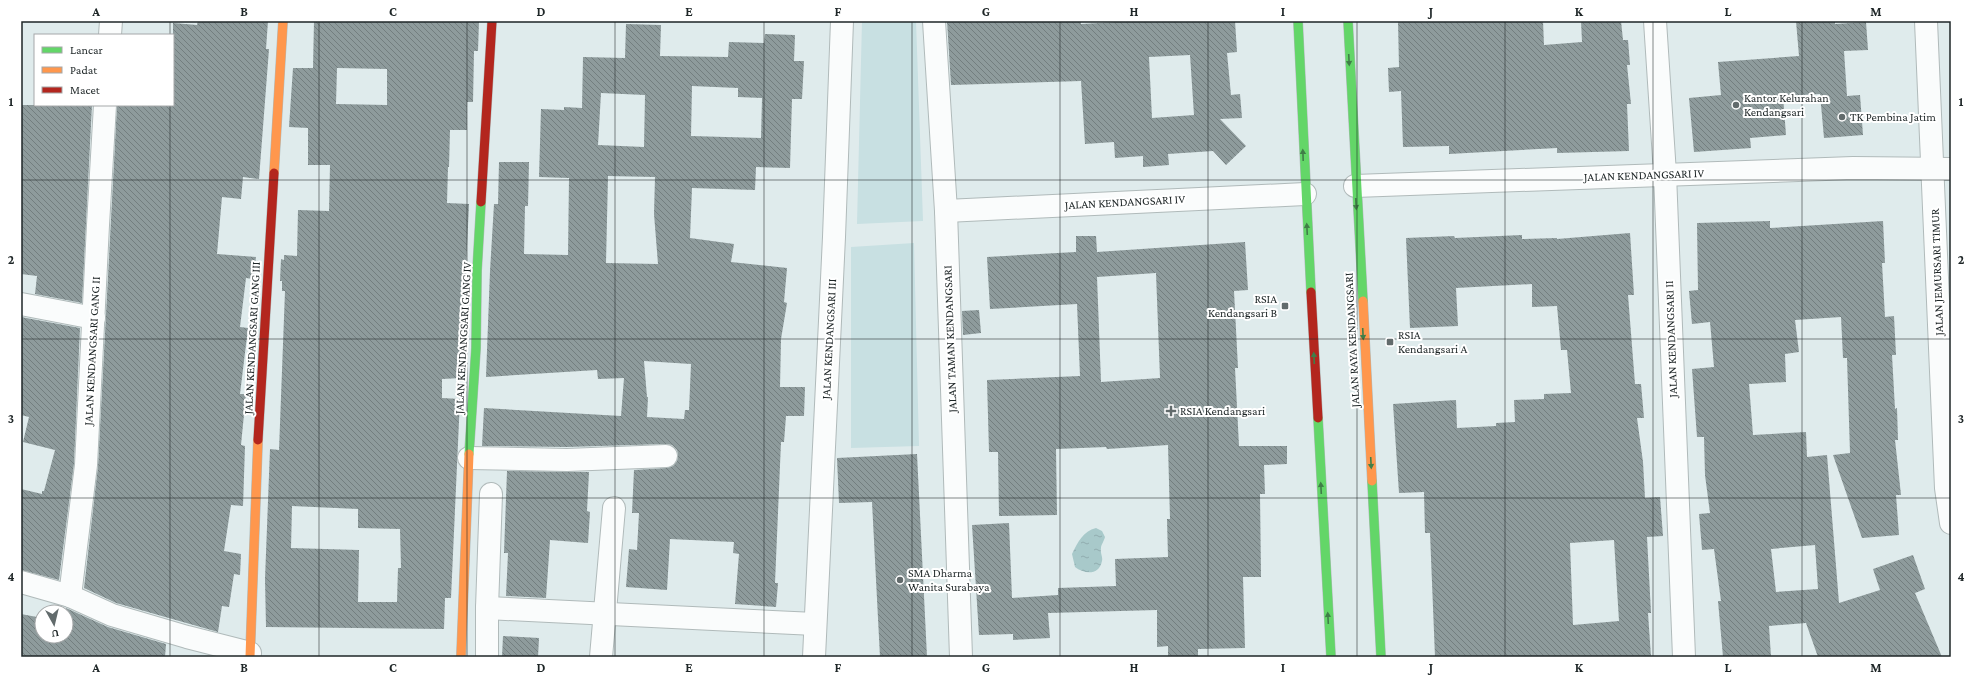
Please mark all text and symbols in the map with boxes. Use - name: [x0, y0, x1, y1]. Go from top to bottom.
- text: A: [91, 4, 100, 19]
- text: B: [240, 4, 248, 19]
- text: C: [389, 4, 397, 19]
- text: D: [537, 4, 546, 19]
- text: E: [685, 4, 693, 19]
- text: F: [835, 4, 842, 19]
- text: G: [982, 4, 990, 19]
- text: H: [1130, 4, 1139, 19]
- text: I: [1281, 4, 1285, 19]
- text: J: [1427, 4, 1433, 19]
- text: K: [1575, 4, 1584, 19]
- text: L: [1725, 4, 1732, 19]
- text: M: [1870, 4, 1882, 19]
- legend: [34, 34, 174, 106]
- text: Lancar: [70, 43, 104, 57]
- one-way arrow: [1346, 54, 1353, 66]
- text: Padat: [70, 63, 98, 77]
- text: Macet: [70, 83, 101, 97]
- place label: Kantor Kelurahan Kendangsari: [1744, 91, 1829, 119]
- text: 1: [9, 94, 14, 109]
- text: 1: [1959, 94, 1964, 109]
- marker: Kantor Kelurahan Kendangsari: [1731, 100, 1741, 110]
- place label: TK Pembina Jatim: [1850, 110, 1936, 124]
- marker: TK Pembina Jatim: [1837, 112, 1847, 122]
- one-way arrow: [1300, 149, 1307, 161]
- street label: JALAN KENDANGSARI IV: [1583, 166, 1705, 184]
- street label: JALAN KENDANGSARI IV: [1064, 192, 1186, 212]
- one-way arrow: [1353, 198, 1360, 210]
- street label: JALAN JEMURSARI TIMUR: [1928, 208, 1946, 337]
- one-way arrow: [1303, 223, 1310, 235]
- text: 2: [8, 252, 15, 267]
- text: 2: [1958, 252, 1965, 267]
- street label: JALAN KENDANGSARI GANG III: [241, 261, 263, 416]
- street label: JALAN KENDANGSARI GANG IV: [452, 261, 474, 416]
- street label: JALAN TAMAN KENDANGSARI: [940, 265, 960, 414]
- street label: JALAN RAYA KENDANGSARI: [1341, 272, 1363, 409]
- street label: JALAN KENDANGSARI GANG II: [81, 276, 103, 427]
- street label: JALAN KENDANGSARI III: [819, 278, 839, 401]
- street label: JALAN KENDANGSARI II: [1662, 280, 1680, 399]
- place label: RSIA Kendangsari B: [1208, 292, 1277, 320]
- marker: RSIA Kendangsari B: [1280, 301, 1290, 311]
- one-way arrow: [1360, 328, 1367, 340]
- place label: RSIA Kendangsari A: [1398, 328, 1467, 356]
- marker: RSIA Kendangsari A: [1385, 337, 1395, 347]
- one-way arrow: [1311, 351, 1317, 364]
- place label: RSIA Kendangsari: [1180, 404, 1265, 418]
- marker: RSIA Kendangsari: [1165, 405, 1177, 417]
- text: 3: [8, 411, 14, 426]
- text: 3: [1958, 411, 1964, 426]
- one-way arrow: [1367, 457, 1374, 469]
- one-way arrow: [1318, 482, 1325, 494]
- place label: SMA Dharma Wanita Surabaya: [908, 566, 990, 594]
- text: 4: [7, 569, 15, 584]
- text: 4: [1957, 569, 1965, 584]
- marker: SMA Dharma Wanita Surabaya: [895, 575, 905, 585]
- north arrow: [34, 604, 74, 644]
- one-way arrow: [1325, 612, 1332, 624]
- text: U: [50, 627, 60, 640]
- text: A: [91, 660, 100, 675]
- text: B: [240, 660, 248, 675]
- text: C: [389, 660, 397, 675]
- text: D: [537, 660, 546, 675]
- text: E: [685, 660, 693, 675]
- text: F: [835, 660, 842, 675]
- text: G: [982, 660, 990, 675]
- text: H: [1130, 660, 1139, 675]
- text: I: [1281, 660, 1285, 675]
- text: J: [1427, 660, 1433, 675]
- text: K: [1575, 660, 1584, 675]
- text: L: [1725, 660, 1732, 675]
- text: M: [1870, 660, 1882, 675]

